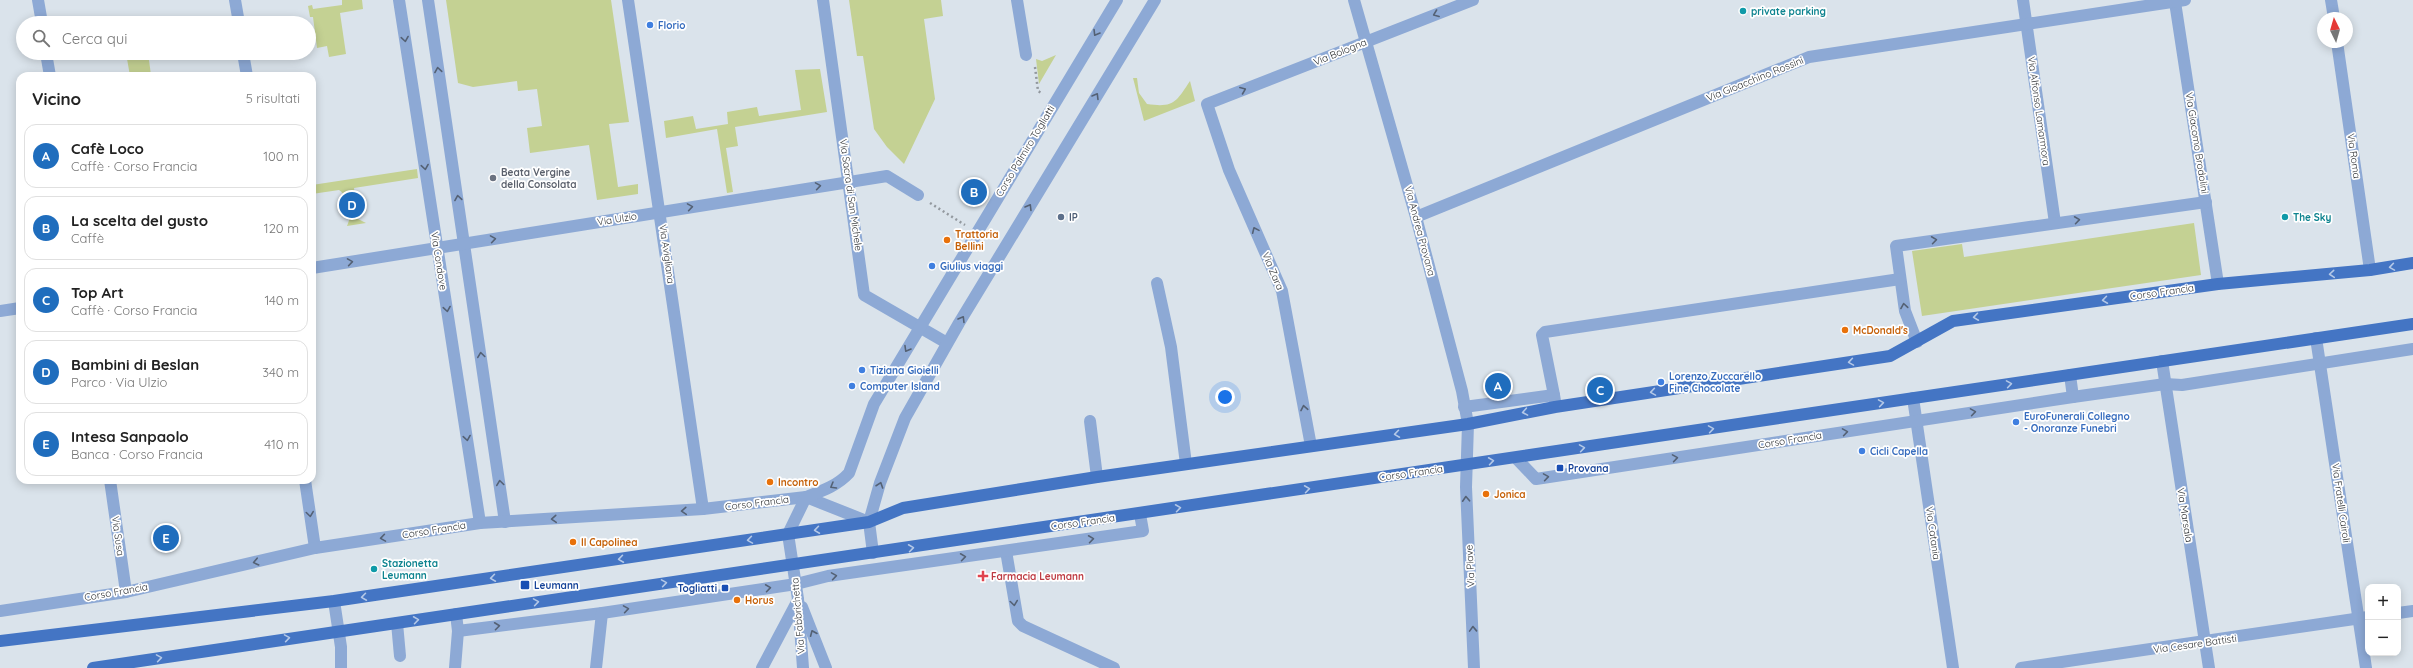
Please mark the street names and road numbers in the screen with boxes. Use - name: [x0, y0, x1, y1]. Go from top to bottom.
- street label: Via Bologna: [1311, 35, 1369, 69]
- street label: Via Gioacchino Rossini: [1705, 54, 1805, 104]
- street label: Via Alfonso Lamarmora: [2025, 56, 2053, 166]
- street label: Via Giacomo Brodolini: [2183, 91, 2211, 195]
- street label: Corso Palmiro Togliatti: [993, 103, 1057, 199]
- street label: Via Roma: [2344, 133, 2364, 179]
- street label: Via Sacra di San Michele: [837, 138, 865, 252]
- street label: Via Andrea Provana: [1402, 185, 1438, 277]
- street label: Via Ulzio: [596, 209, 638, 229]
- street label: Via Avigliana: [656, 223, 678, 285]
- street label: Via Condove: [428, 231, 450, 291]
- street label: Via Zara: [1259, 250, 1287, 292]
- street label: Corso Francia: [2129, 281, 2195, 303]
- street label: Corso Francia: [1757, 429, 1823, 451]
- street label: Corso Francia: [1378, 462, 1444, 484]
- street label: Via Fratelli Cairoli: [2329, 462, 2353, 544]
- street label: Via Marsala: [2174, 487, 2196, 543]
- street label: Corso Francia: [724, 493, 790, 513]
- street label: Via Catania: [1923, 506, 1943, 560]
- street label: Corso Francia: [1050, 511, 1116, 533]
- street label: Via Susa: [109, 515, 127, 557]
- street label: Corso Francia: [401, 519, 467, 541]
- street label: Via Piave: [1462, 544, 1478, 588]
- street label: Via Fabbrichetta: [788, 577, 808, 655]
- street label: Corso Francia: [83, 580, 149, 604]
- street label: Via Cesare Battisti: [2152, 632, 2238, 656]

